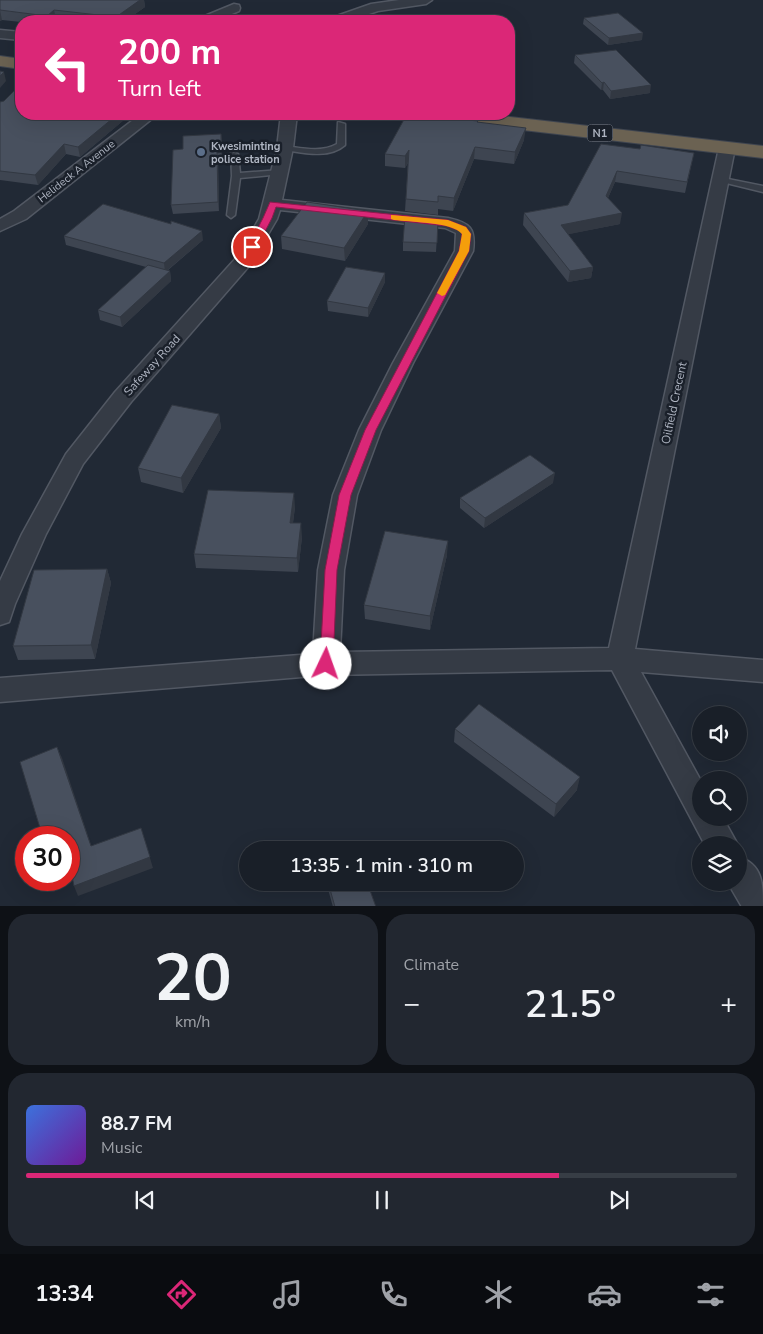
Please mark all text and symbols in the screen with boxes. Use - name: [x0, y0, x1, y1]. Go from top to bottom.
- text: 200 m: [118, 29, 221, 76]
- icon: left: [35, 35, 100, 100]
- text: Turn left: [118, 74, 201, 104]
- road number: N1: [588, 125, 612, 142]
- street label: Helideck A Avenue: [35, 136, 118, 206]
- place label: Kwesiminting police station: [211, 139, 280, 167]
- marker: Kwesiminting police station: [195, 146, 207, 158]
- pin: [231, 226, 273, 268]
- icon: arrive: [238, 233, 266, 261]
- street label: Safeway Road: [120, 331, 184, 399]
- street label: Oilfield Crecent: [657, 360, 691, 446]
- position arrow: [299, 637, 351, 689]
- map controls: [692, 706, 747, 891]
- button: sound: [692, 706, 747, 761]
- button: search: [692, 771, 747, 826]
- speed limit sign: 30: [15, 826, 80, 891]
- button: layers: [692, 836, 747, 891]
- text: 13:35 · 1 min · 310 m: [290, 853, 473, 879]
- text: 20: [154, 934, 232, 1023]
- text: Climate: [404, 954, 459, 976]
- text: 21.5°: [524, 979, 616, 1030]
- text: −: [404, 985, 420, 1023]
- text: +: [720, 985, 737, 1023]
- text: km/h: [175, 1011, 210, 1033]
- text: 88.7 FM: [101, 1111, 172, 1137]
- text: Music: [101, 1137, 142, 1159]
- icon: previous: [131, 1186, 159, 1214]
- icon: pause: [368, 1186, 396, 1214]
- icon: next: [605, 1186, 633, 1214]
- icon: directions: [164, 1277, 199, 1312]
- icon: music: [270, 1277, 305, 1312]
- icon: phone: [376, 1277, 411, 1312]
- icon: climate: [481, 1277, 516, 1312]
- icon: car: [587, 1277, 622, 1312]
- icon: filters: [693, 1277, 728, 1312]
- text: 13:34: [35, 1279, 94, 1309]

